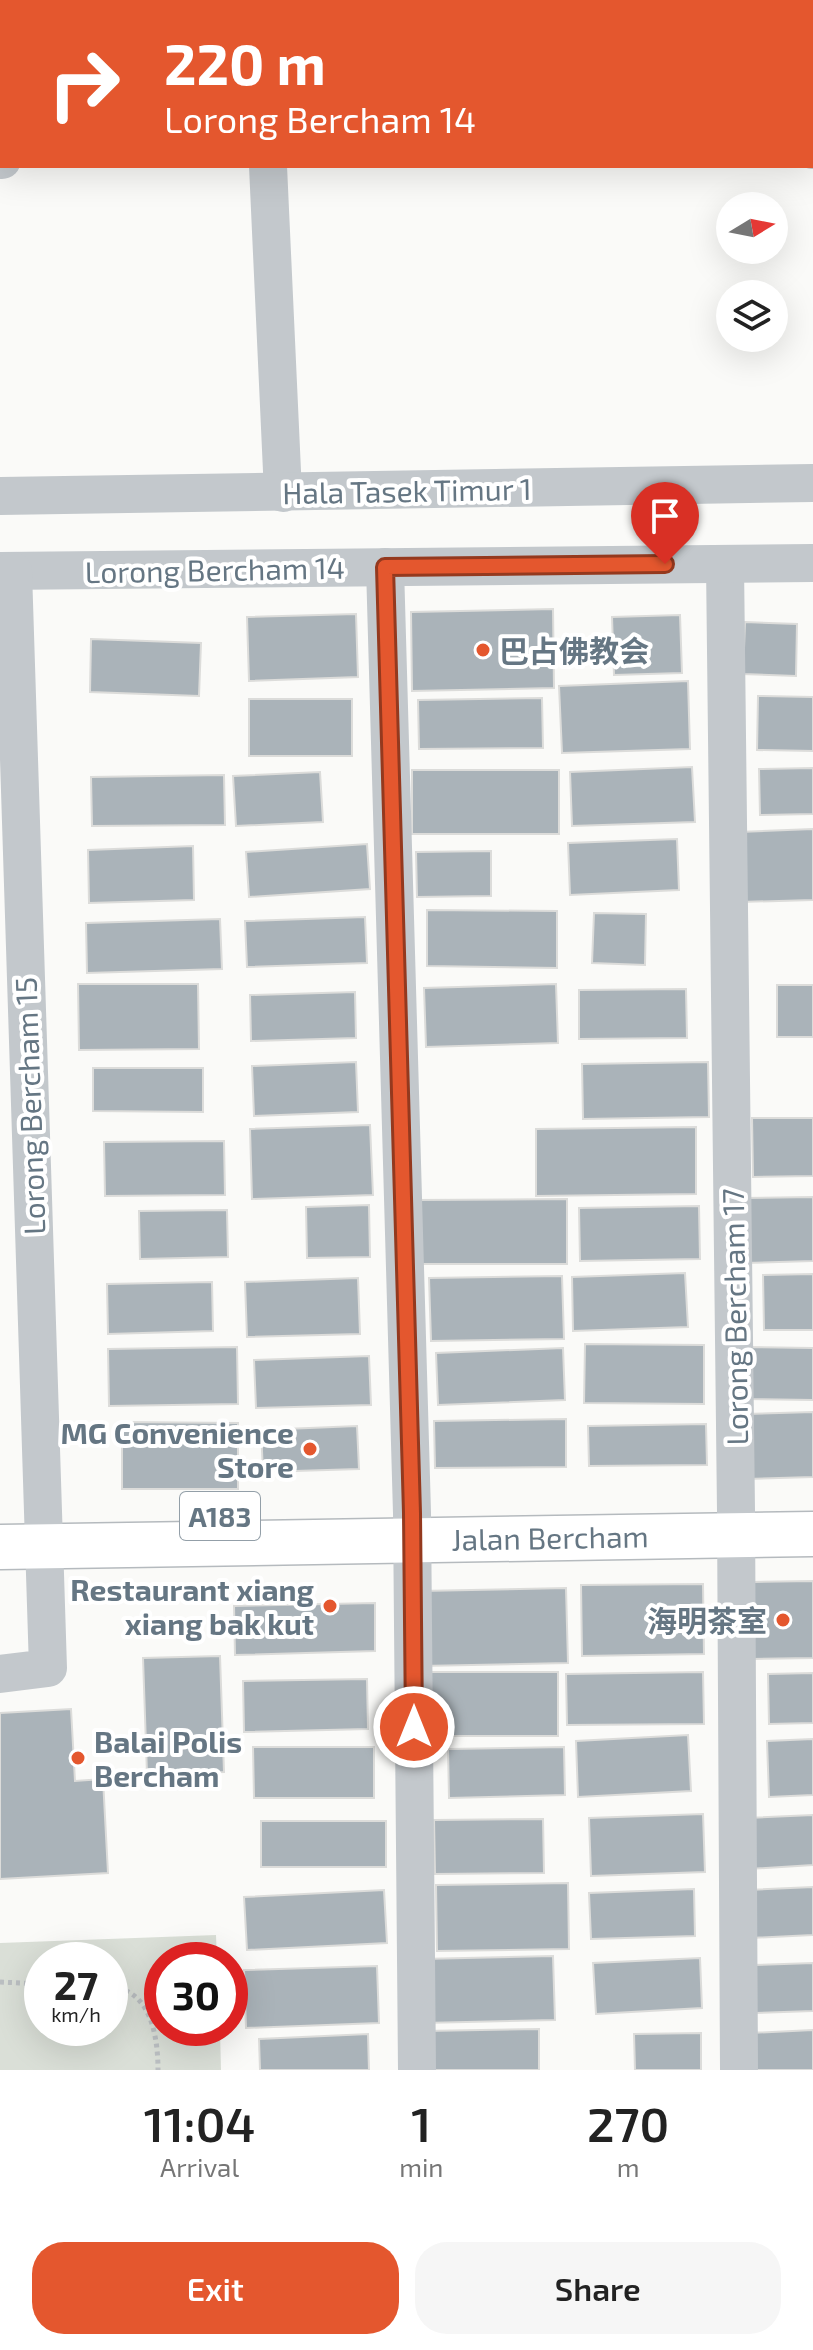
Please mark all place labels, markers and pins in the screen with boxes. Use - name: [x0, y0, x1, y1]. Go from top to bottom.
- pin: [631, 482, 699, 564]
- place label: 巴占佛教会: [499, 632, 649, 668]
- marker: 巴占佛教会: [474, 641, 492, 659]
- place label: MG Convenience Store: [60, 1414, 294, 1484]
- marker: MG Convenience Store: [301, 1440, 319, 1458]
- place label: Restaurant xiang xiang bak kut: [70, 1571, 315, 1641]
- marker: Restaurant xiang xiang bak kut: [321, 1597, 339, 1615]
- place label: 海明茶室: [647, 1602, 767, 1638]
- marker: 海明茶室: [774, 1611, 792, 1629]
- place label: Balai Polis Bercham: [94, 1723, 242, 1793]
- marker: Balai Polis Bercham: [69, 1749, 87, 1767]

